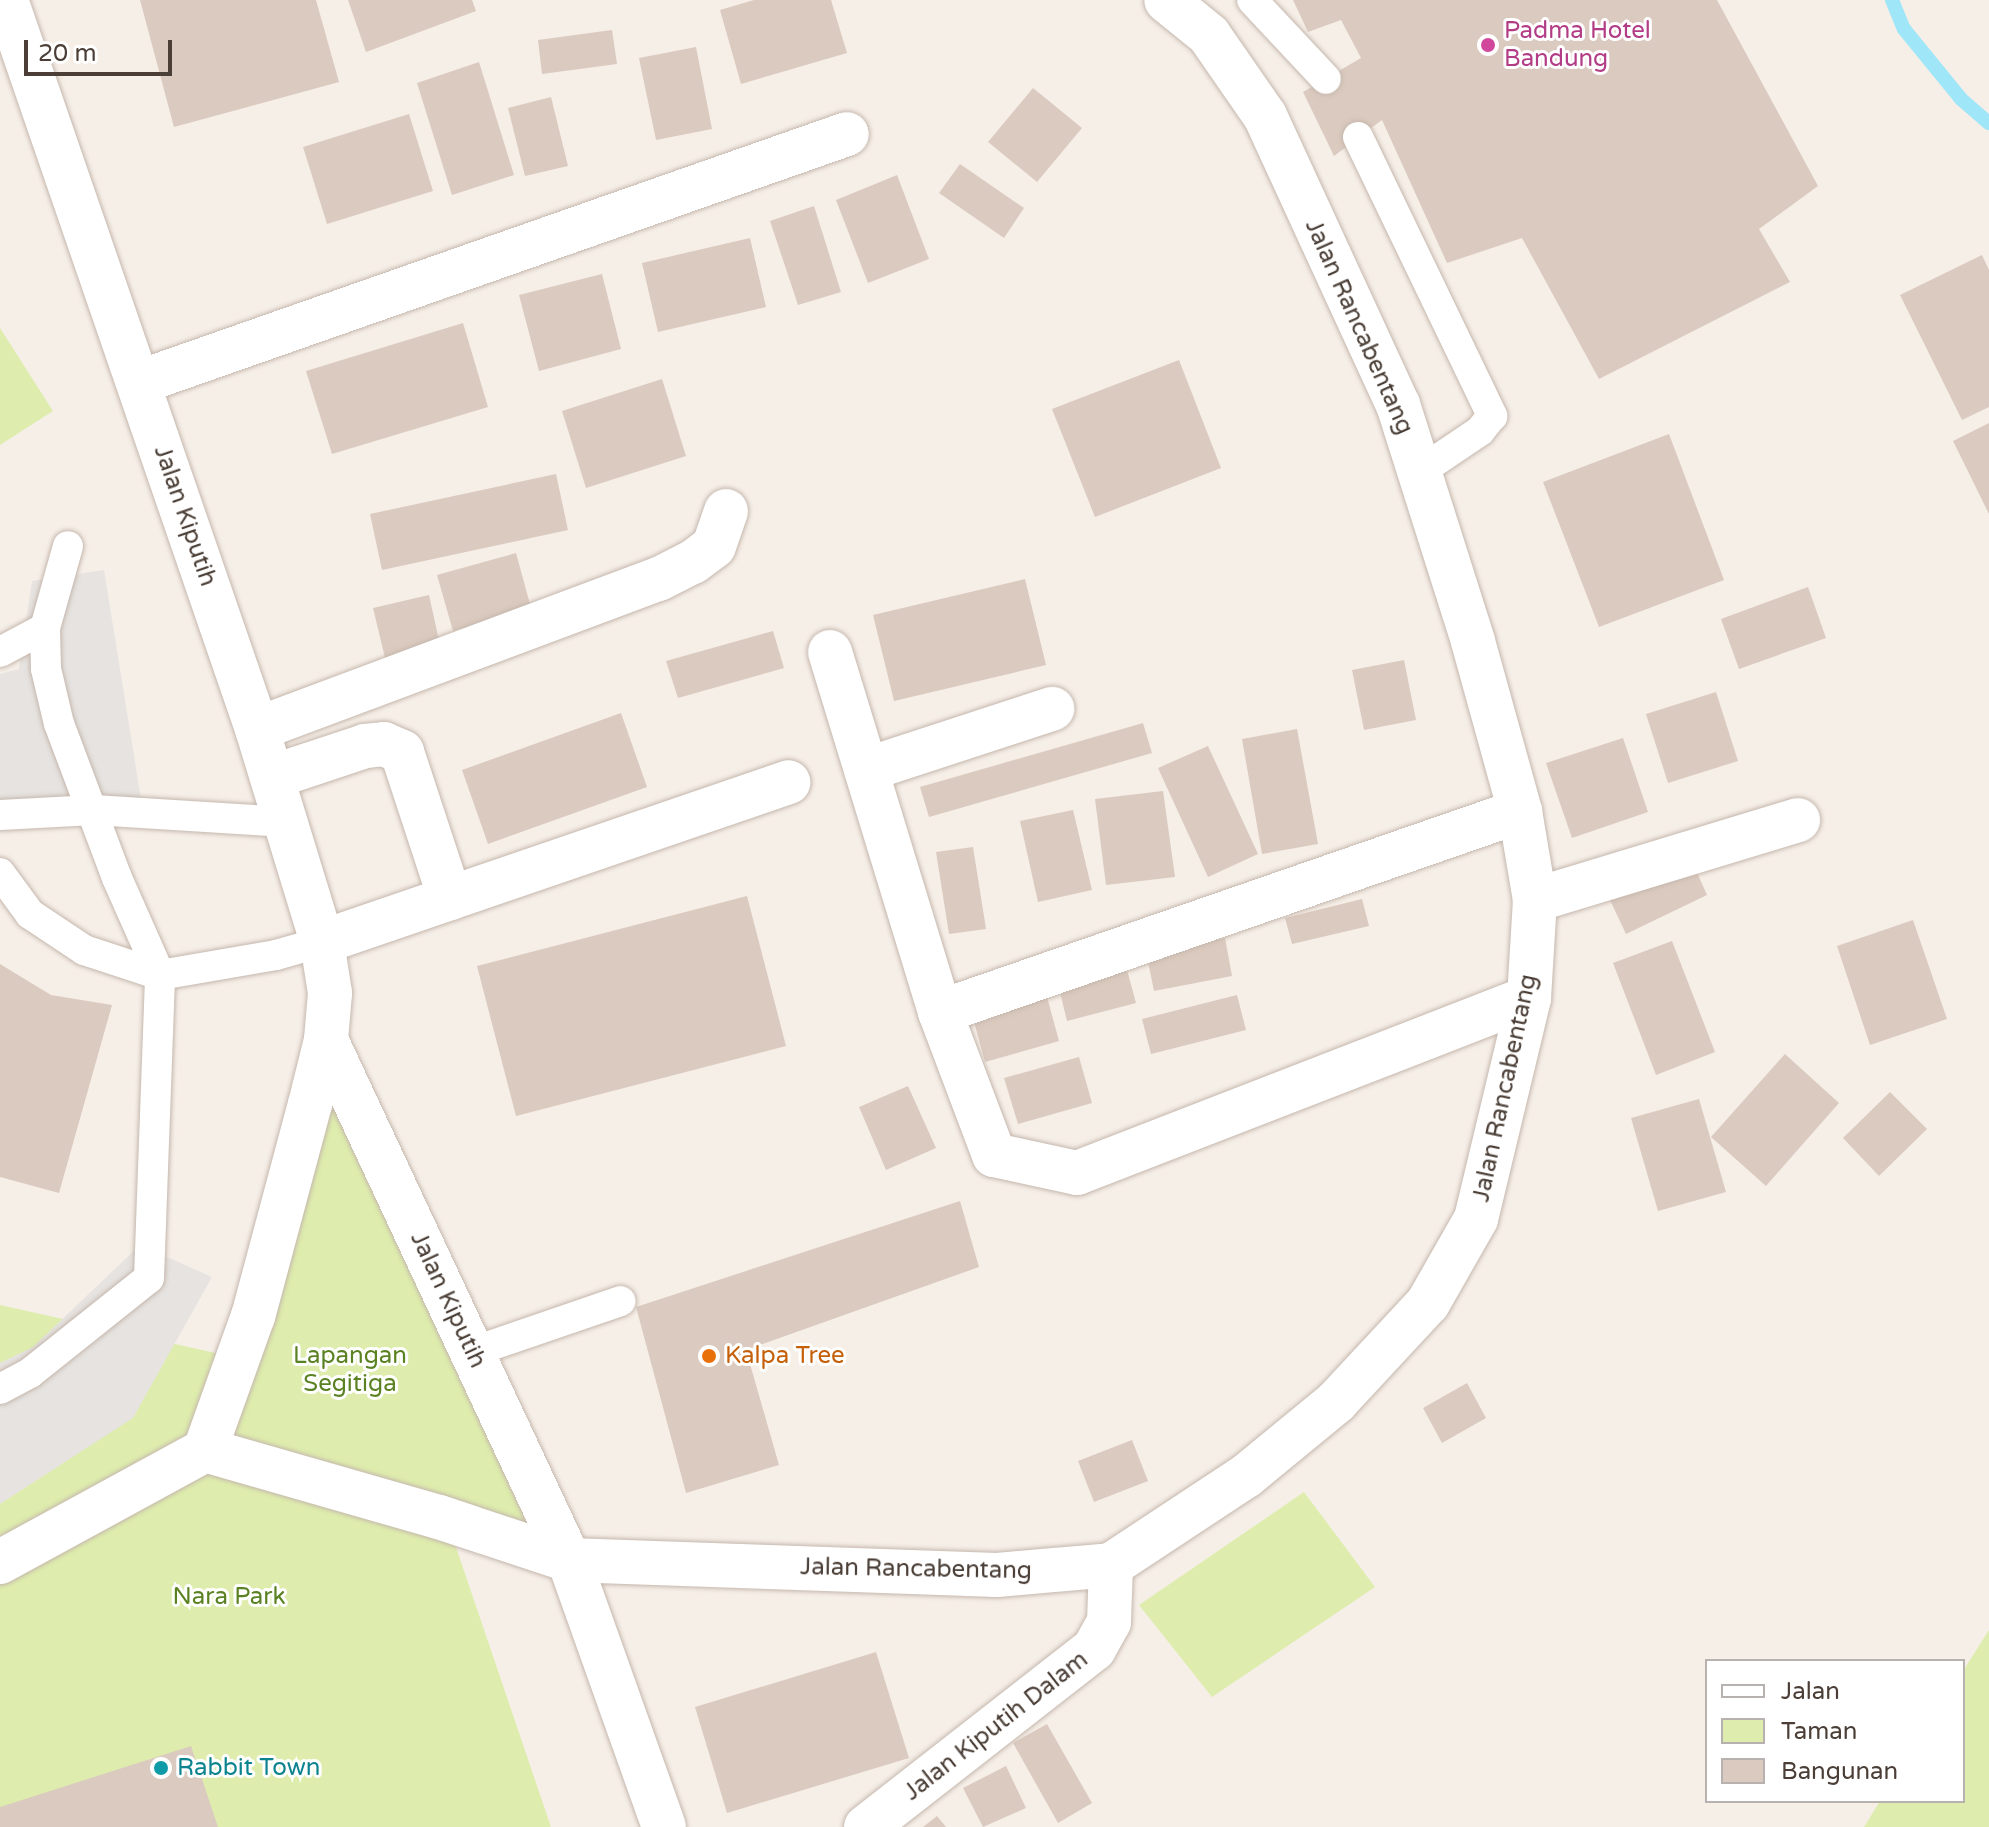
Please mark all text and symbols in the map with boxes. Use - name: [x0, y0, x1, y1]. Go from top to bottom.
- place label: Padma Hotel Bandung: [1504, 17, 1651, 73]
- scale bar: [28, 24, 176, 74]
- marker: Padma Hotel Bandung: [1479, 36, 1497, 54]
- text: 20 m: [38, 39, 96, 68]
- street label: Jalan Rancabentang: [1299, 215, 1419, 439]
- street label: Jalan Kiputih: [148, 442, 222, 590]
- street label: Jalan Rancabentang: [1467, 972, 1543, 1204]
- street label: Jalan Kiputih: [404, 1227, 492, 1373]
- park label: Lapangan Segitiga: [293, 1342, 407, 1398]
- place label: Kalpa Tree: [725, 1342, 845, 1370]
- marker: Kalpa Tree: [700, 1347, 718, 1365]
- street label: Jalan Rancabentang: [800, 1553, 1032, 1585]
- park label: Nara Park: [173, 1583, 285, 1611]
- street label: Jalan Kiputih Dalam: [898, 1645, 1094, 1807]
- legend: [1705, 1659, 1965, 1803]
- text: Jalan: [1781, 1677, 1840, 1706]
- text: Taman: [1781, 1717, 1857, 1746]
- place label: Rabbit Town: [177, 1754, 320, 1782]
- text: Bangunan: [1781, 1757, 1898, 1786]
- marker: Rabbit Town: [152, 1759, 170, 1777]

